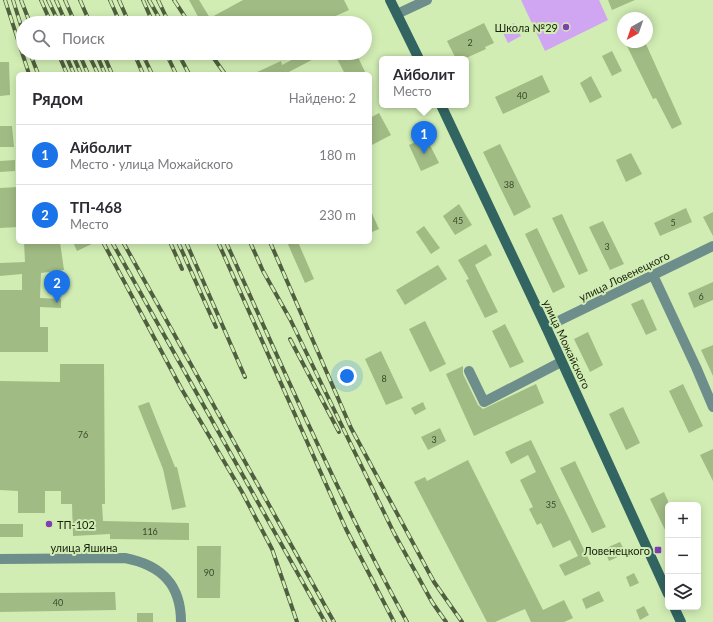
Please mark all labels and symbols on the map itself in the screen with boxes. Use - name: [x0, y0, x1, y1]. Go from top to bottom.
- north arrow: [617, 12, 653, 48]
- place label: Школа №29: [494, 21, 558, 34]
- marker: Школа №29: [561, 22, 571, 32]
- house number: 2: [467, 37, 473, 48]
- house number: 40: [517, 90, 527, 101]
- pin: 1: [411, 121, 437, 154]
- house number: 38: [504, 179, 514, 190]
- house number: 45: [453, 215, 463, 226]
- house number: 5: [670, 217, 676, 228]
- house number: 3: [604, 241, 610, 252]
- street label: улица Ловенецкого: [577, 248, 671, 304]
- pin: 2: [44, 270, 70, 303]
- house number: 6: [698, 291, 704, 302]
- street label: улица Можайского: [541, 297, 593, 391]
- your location: [337, 366, 357, 386]
- house number: 8: [381, 373, 387, 384]
- house number: 76: [78, 429, 88, 440]
- house number: 3: [431, 434, 437, 445]
- house number: 35: [546, 499, 556, 510]
- place label: ТП-102: [57, 518, 95, 531]
- marker: ТП-102: [44, 519, 54, 529]
- house number: 116: [142, 526, 158, 537]
- street label: улица Яшина: [50, 541, 118, 554]
- place label: Ловенецкого: [583, 544, 650, 557]
- marker: Ловенецкого: [653, 545, 663, 555]
- house number: 90: [204, 567, 214, 578]
- house number: 40: [53, 597, 63, 608]

